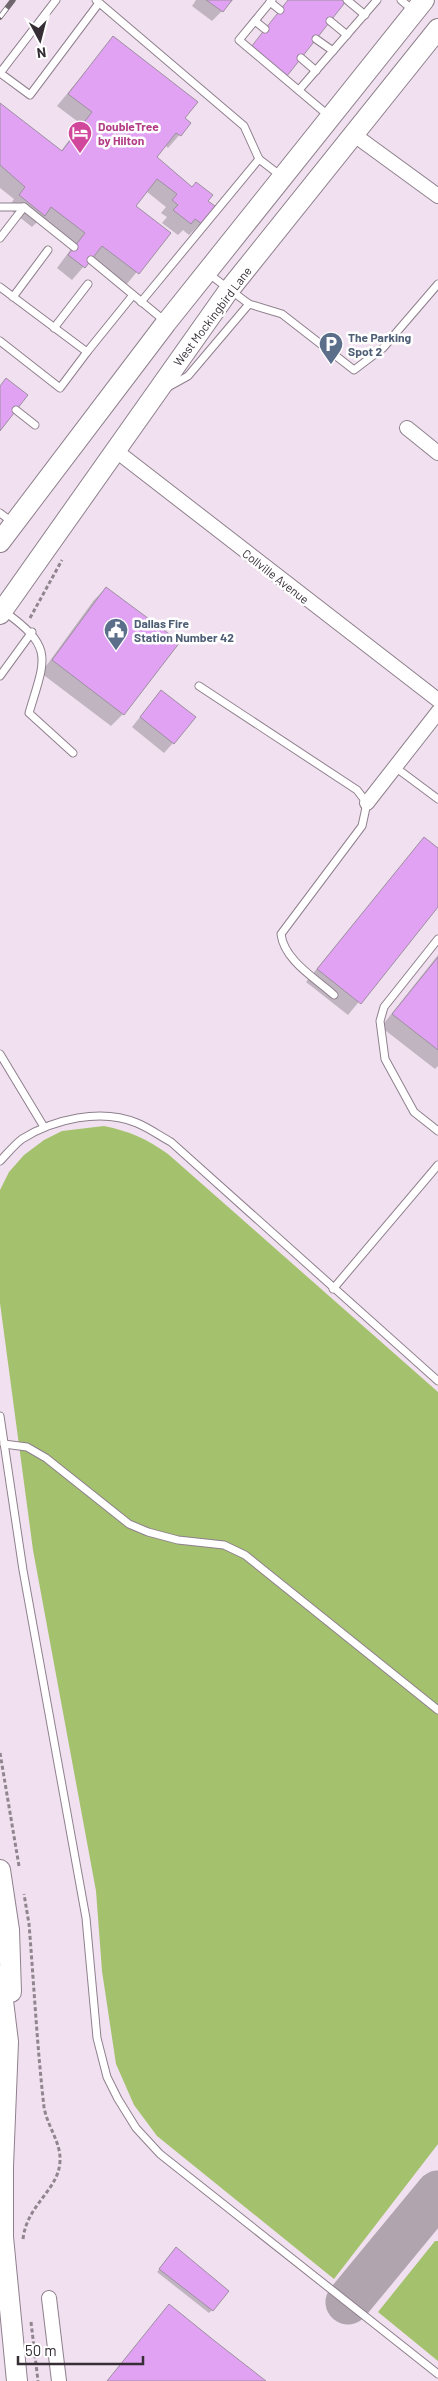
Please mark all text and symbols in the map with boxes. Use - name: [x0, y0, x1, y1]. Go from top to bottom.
- north arrow: [15, 15, 65, 65]
- text: N: [36, 44, 47, 62]
- place label: DoubleTree by Hilton: [98, 119, 159, 147]
- hotel icon: DoubleTree by Hilton: [67, 120, 93, 154]
- street label: West Mockingbird Lane: [170, 264, 254, 368]
- place label: The Parking Spot 2: [348, 330, 412, 358]
- parking icon: The Parking Spot 2: [318, 331, 344, 365]
- street label: Collville Avenue: [240, 546, 312, 606]
- place label: Dallas Fire Station Number 42: [134, 616, 234, 644]
- public building icon: Dallas Fire Station Number 42: [103, 617, 129, 651]
- scale bar: [18, 2334, 142, 2366]
- text: 50 m: [25, 2341, 57, 2359]

